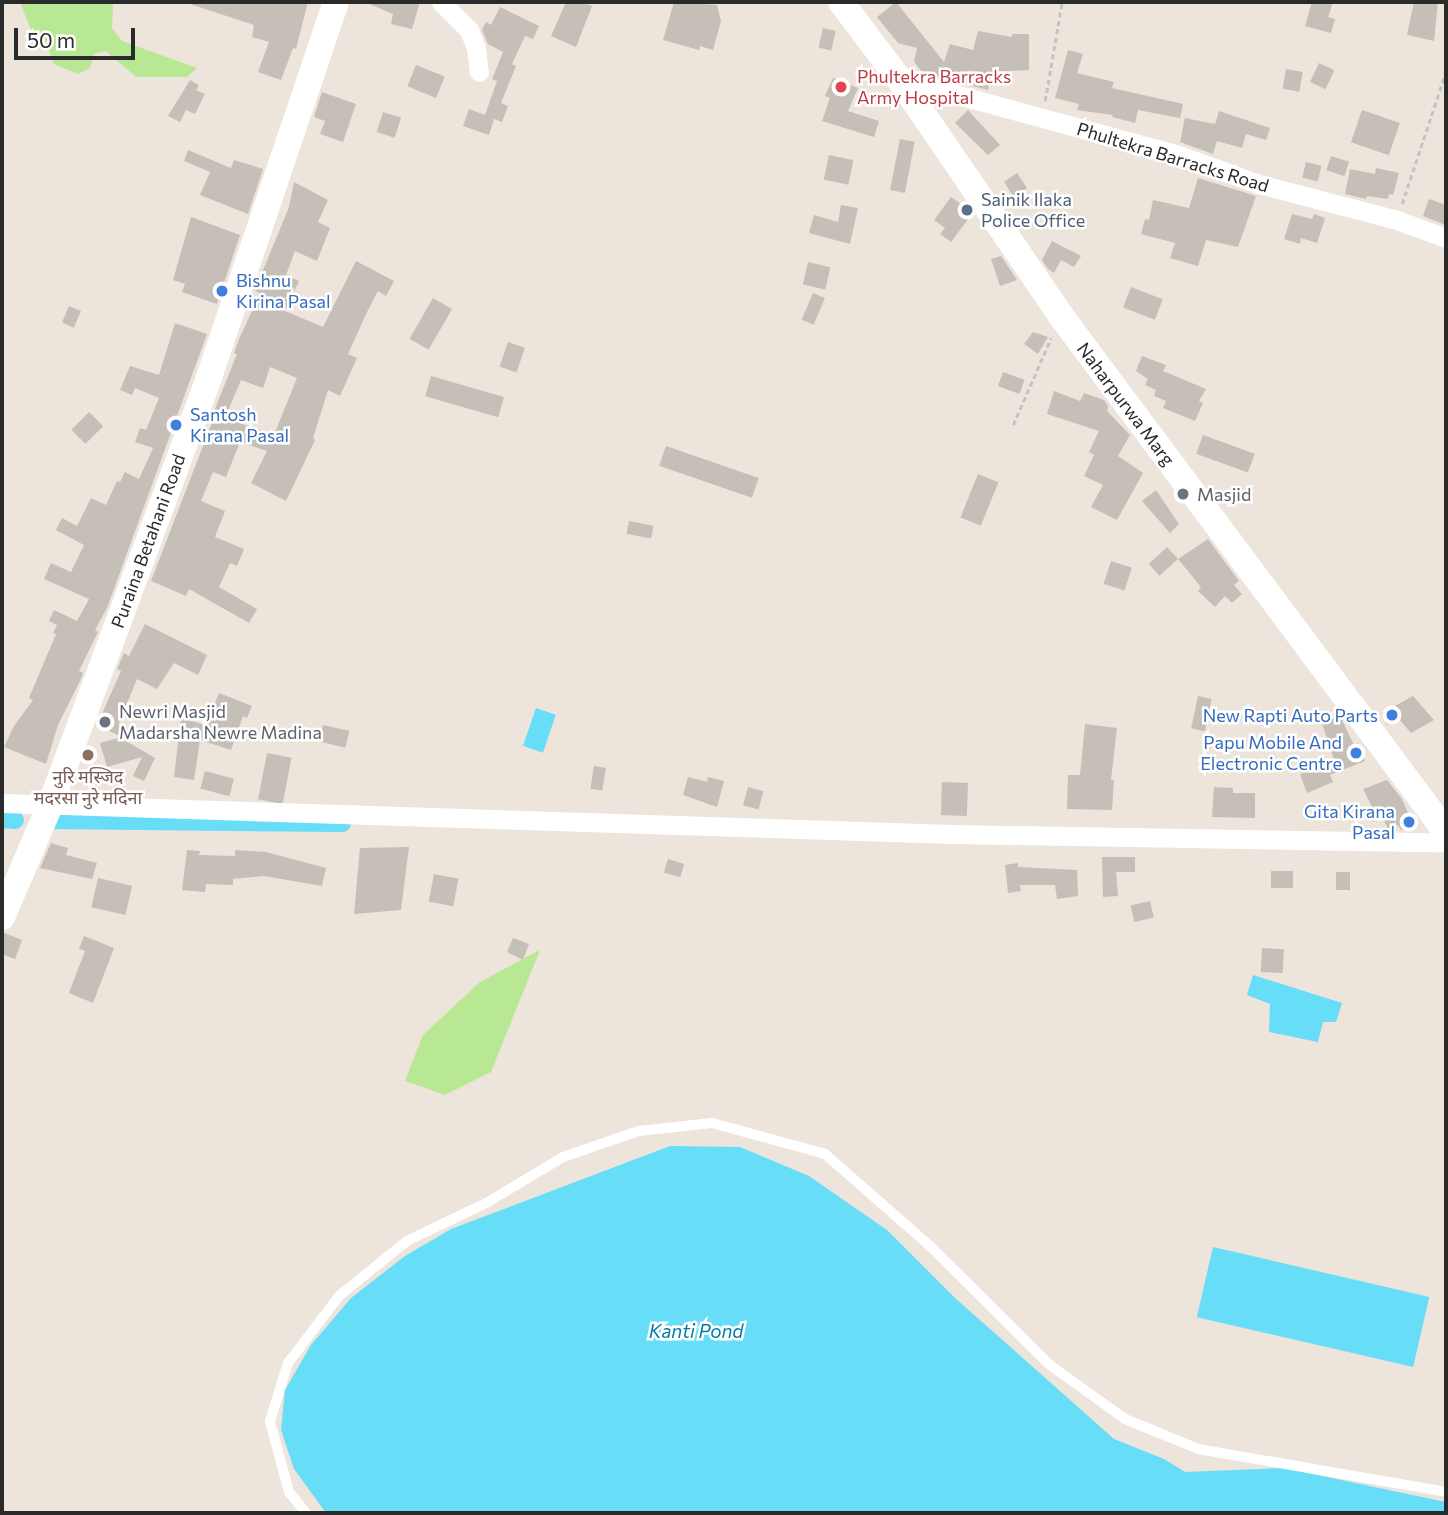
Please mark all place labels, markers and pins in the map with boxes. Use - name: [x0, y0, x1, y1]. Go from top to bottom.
- place label: Phultekra Barracks Army Hospital: [857, 66, 1011, 108]
- marker: Phultekra Barracks Army Hospital: [831, 77, 851, 97]
- place label: Sainik Ilaka Police Office: [981, 189, 1085, 232]
- marker: Sainik Ilaka Police Office: [959, 202, 975, 218]
- place label: Bishnu Kirina Pasal: [236, 270, 331, 312]
- marker: Bishnu Kirina Pasal: [214, 283, 230, 299]
- place label: Santosh Kirana Pasal: [190, 404, 289, 446]
- marker: Santosh Kirana Pasal: [168, 417, 184, 433]
- place label: Masjid: [1197, 483, 1251, 505]
- marker: Masjid: [1175, 486, 1191, 502]
- place label: Newri Masjid Madarsha Newre Madina: [119, 701, 322, 744]
- place label: New Rapti Auto Parts: [1203, 704, 1378, 726]
- marker: New Rapti Auto Parts: [1384, 707, 1400, 723]
- marker: Newri Masjid Madarsha Newre Madina: [97, 714, 113, 730]
- place label: Papu Mobile And Electronic Centre: [1200, 732, 1342, 774]
- marker: Papu Mobile And Electronic Centre: [1348, 745, 1364, 761]
- marker: नुरि मस्जिद मदरसा नुरे मदिना: [80, 747, 96, 763]
- place label: नुरि मस्जिद मदरसा नुरे मदिना: [34, 766, 142, 808]
- place label: Gita Kirana Pasal: [1304, 801, 1395, 844]
- marker: Gita Kirana Pasal: [1401, 814, 1417, 830]

